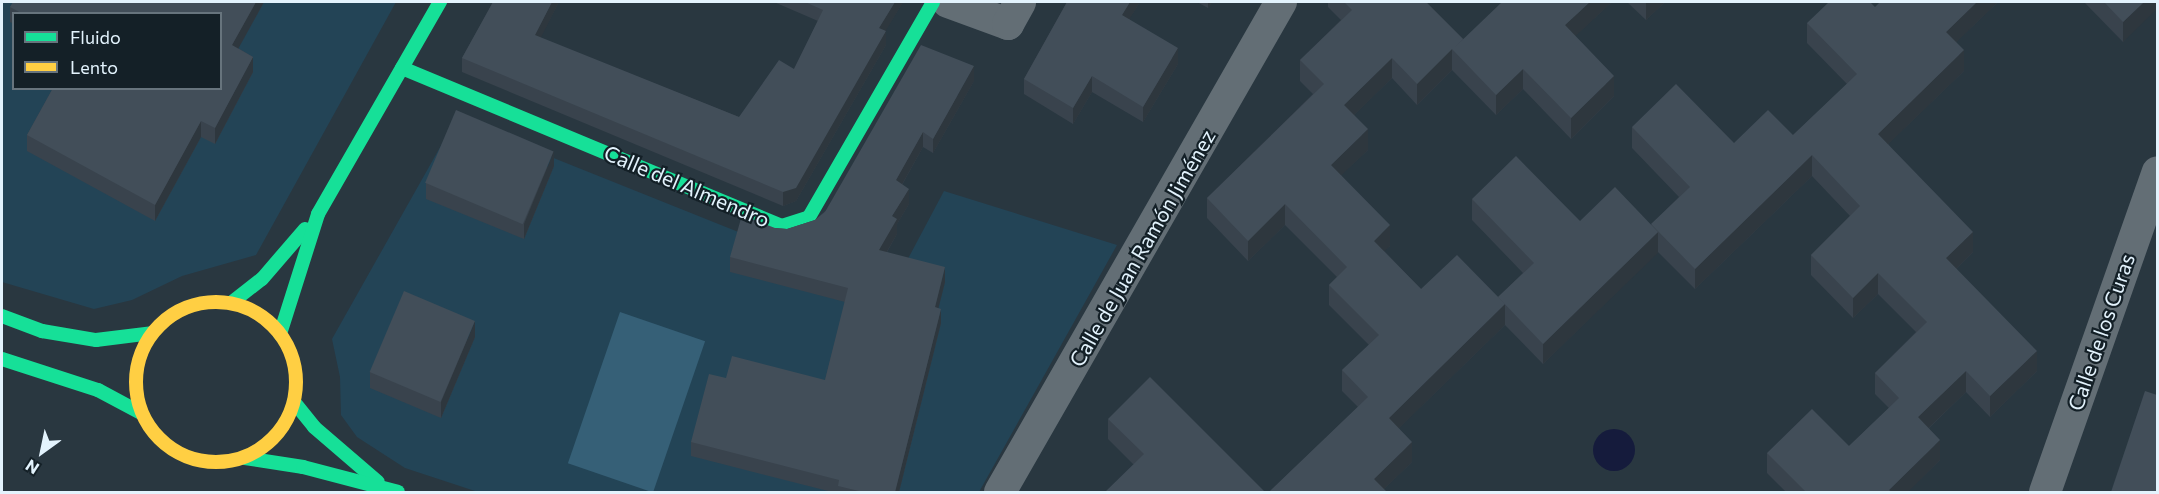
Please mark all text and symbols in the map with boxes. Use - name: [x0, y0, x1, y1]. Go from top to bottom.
- legend: [12, 12, 222, 90]
- text: Fluido: [70, 26, 121, 48]
- text: Lento: [70, 56, 118, 78]
- street label: Calle de Juan Ramón Jiménez: [1064, 125, 1220, 371]
- street label: Calle del Almendro: [600, 140, 774, 232]
- street label: Calle de los Curas: [2062, 250, 2140, 414]
- north arrow: [12, 422, 72, 482]
- text: N: [22, 456, 42, 479]

